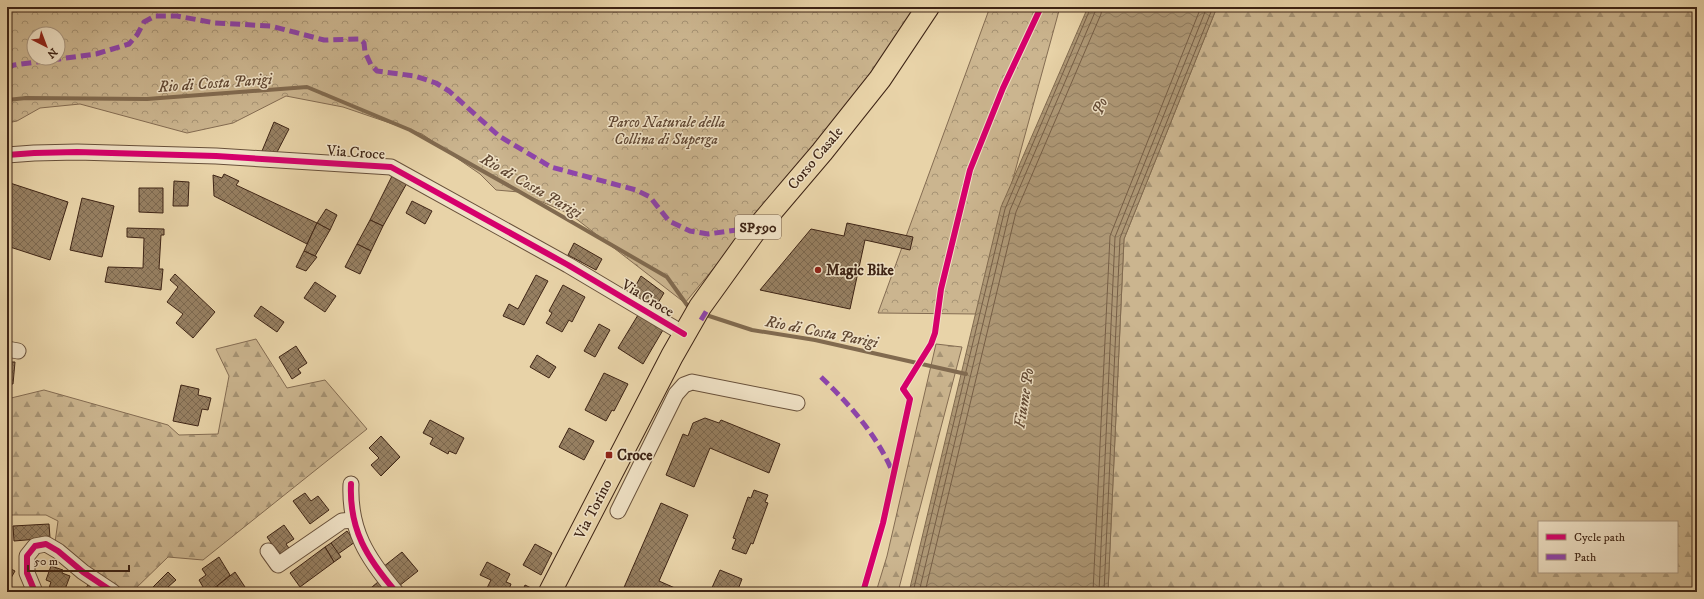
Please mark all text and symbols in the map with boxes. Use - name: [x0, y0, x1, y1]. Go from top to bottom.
- north arrow: [26, 26, 66, 66]
- text: N: [44, 44, 60, 61]
- water label: Rio di Costa Parigi: [156, 69, 273, 97]
- water label: Po: [1087, 94, 1113, 118]
- park label: Parco Naturale della Collina di Superga: [607, 113, 725, 149]
- street label: Corso Casale: [783, 123, 847, 194]
- street label: Via Croce: [325, 141, 386, 164]
- water label: Rio di Costa Parigi: [476, 148, 587, 223]
- road number: SP590: [735, 215, 781, 239]
- place label: Magic Bike: [826, 261, 895, 280]
- marker: Magic Bike: [813, 265, 823, 275]
- street label: Via Croce: [617, 275, 678, 322]
- water label: Rio di Costa Parigi: [763, 311, 880, 353]
- water label: Fiume Po: [1009, 366, 1039, 430]
- place label: Croce: [617, 446, 653, 465]
- marker: Croce: [604, 450, 614, 460]
- street label: Via Torino: [570, 476, 617, 543]
- legend: [1538, 521, 1678, 573]
- text: Cycle path: [1574, 530, 1626, 545]
- scale bar: [28, 547, 129, 573]
- text: Path: [1574, 550, 1597, 565]
- text: 50 m: [34, 554, 58, 569]

